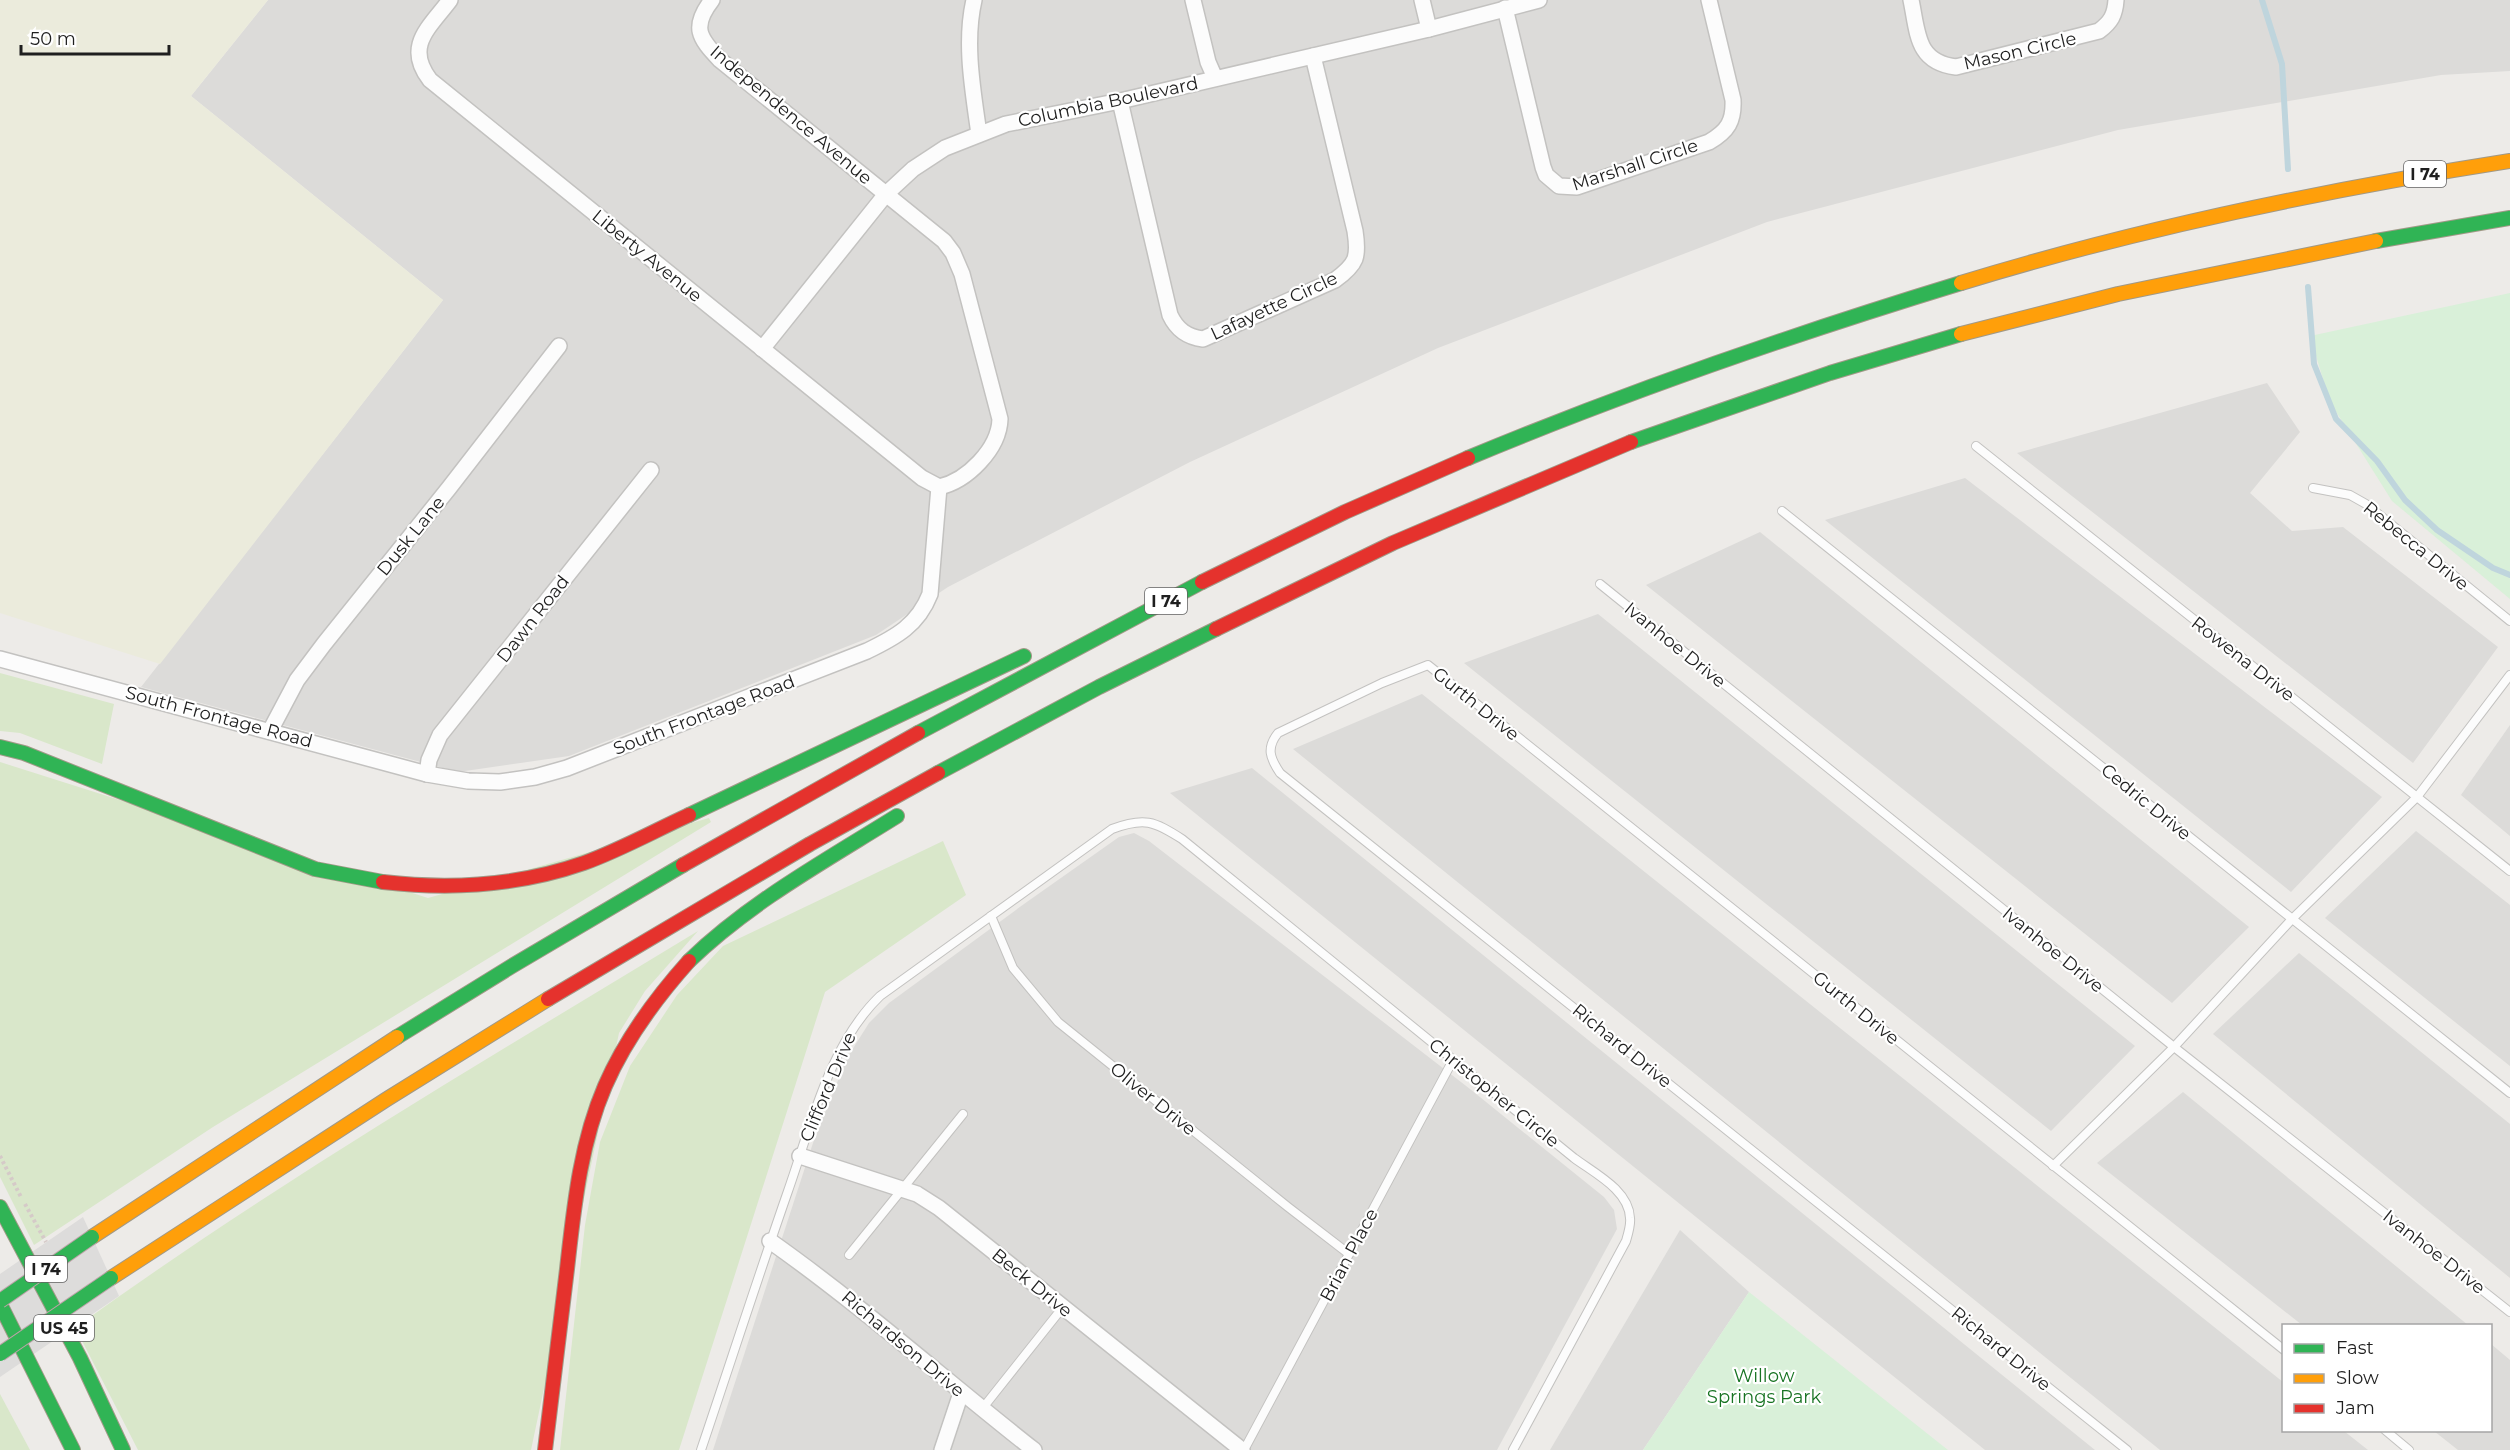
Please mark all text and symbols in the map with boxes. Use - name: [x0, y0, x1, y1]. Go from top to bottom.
- scale bar: [21, 18, 170, 56]
- street label: Mason Circle: [1961, 27, 2079, 75]
- text: 50 m: [30, 28, 76, 50]
- street label: Independence Avenue: [706, 41, 877, 189]
- street label: Columbia Boulevard: [1016, 72, 1200, 132]
- street label: Marshall Circle: [1569, 134, 1701, 196]
- road number: I 74: [2404, 161, 2446, 187]
- street label: Liberty Avenue: [588, 205, 707, 307]
- street label: Lafayette Circle: [1207, 267, 1341, 345]
- street label: Dusk Lane: [372, 492, 450, 580]
- street label: Rebecca Drive: [2359, 497, 2473, 595]
- street label: Dawn Road: [492, 571, 574, 667]
- road number: I 74: [1145, 588, 1187, 614]
- street label: Ivanhoe Drive: [1620, 597, 1730, 693]
- street label: Rowena Drive: [2187, 612, 2299, 706]
- street label: Gurth Drive: [1428, 662, 1524, 746]
- street label: South Frontage Road: [610, 670, 798, 760]
- street label: South Frontage Road: [123, 681, 315, 753]
- street label: Cedric Drive: [2097, 759, 2196, 845]
- street label: Ivanhoe Drive: [1998, 902, 2108, 998]
- street label: Gurth Drive: [1808, 966, 1904, 1050]
- street label: Richard Drive: [1568, 999, 1676, 1093]
- street label: Clifford Drive: [795, 1029, 861, 1145]
- street label: Christopher Circle: [1424, 1034, 1564, 1152]
- street label: Oliver Drive: [1106, 1058, 1201, 1140]
- street label: Brian Place: [1315, 1205, 1383, 1305]
- street label: Ivanhoe Drive: [2378, 1205, 2490, 1299]
- street label: Beck Drive: [987, 1244, 1077, 1322]
- road number: I 74: [25, 1256, 67, 1282]
- street label: Richardson Drive: [837, 1286, 969, 1402]
- street label: Richard Drive: [1947, 1302, 2055, 1396]
- road number: US 45: [34, 1315, 94, 1341]
- legend: [2282, 1324, 2492, 1432]
- text: Fast: [2336, 1337, 2374, 1359]
- park label: Willow Springs Park: [1707, 1365, 1821, 1408]
- text: Slow: [2336, 1367, 2379, 1389]
- text: Jam: [2335, 1397, 2375, 1419]

